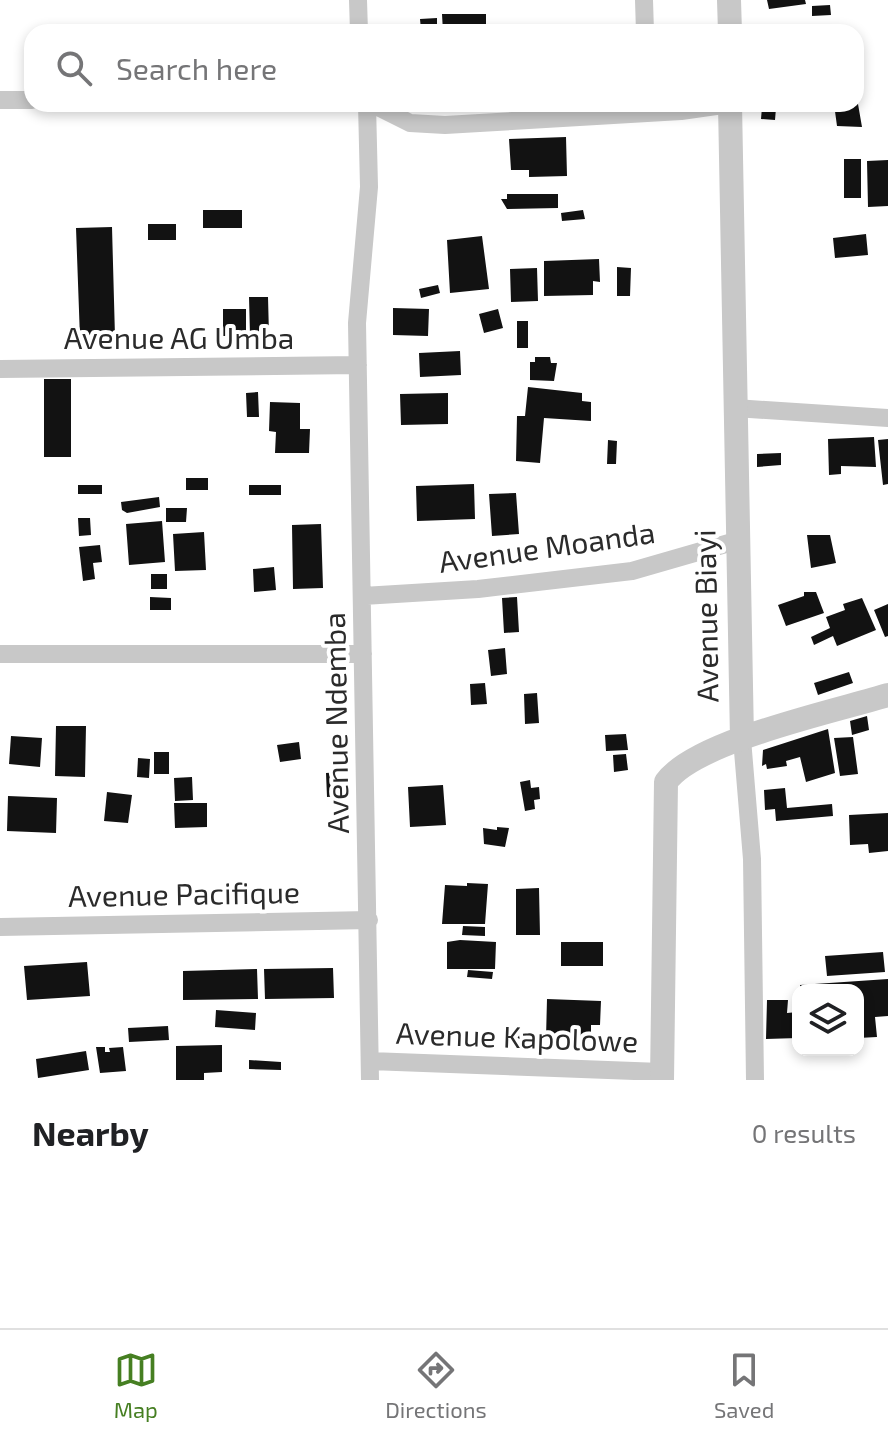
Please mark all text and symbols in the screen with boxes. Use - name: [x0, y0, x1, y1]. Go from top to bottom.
- search box: [24, 24, 864, 112]
- icon: search: [52, 46, 96, 90]
- text: Search here: [116, 50, 277, 86]
- street label: Avenue AG Umba: [64, 319, 294, 355]
- street label: Avenue Moanda: [436, 513, 657, 579]
- street label: Avenue Biayi: [685, 529, 725, 703]
- street label: Avenue Ndemba: [315, 612, 355, 834]
- street label: Avenue Pacifique: [68, 873, 300, 913]
- map controls: [792, 984, 864, 1056]
- button: layers: [792, 984, 864, 1056]
- street label: Avenue Kapolowe: [395, 1014, 639, 1058]
- text: Nearby: [32, 1112, 149, 1153]
- text: 0 results: [752, 1117, 856, 1148]
- tab: Map: [114, 1348, 158, 1422]
- tab: Directions: [385, 1348, 487, 1422]
- tab: Saved: [714, 1348, 774, 1422]

